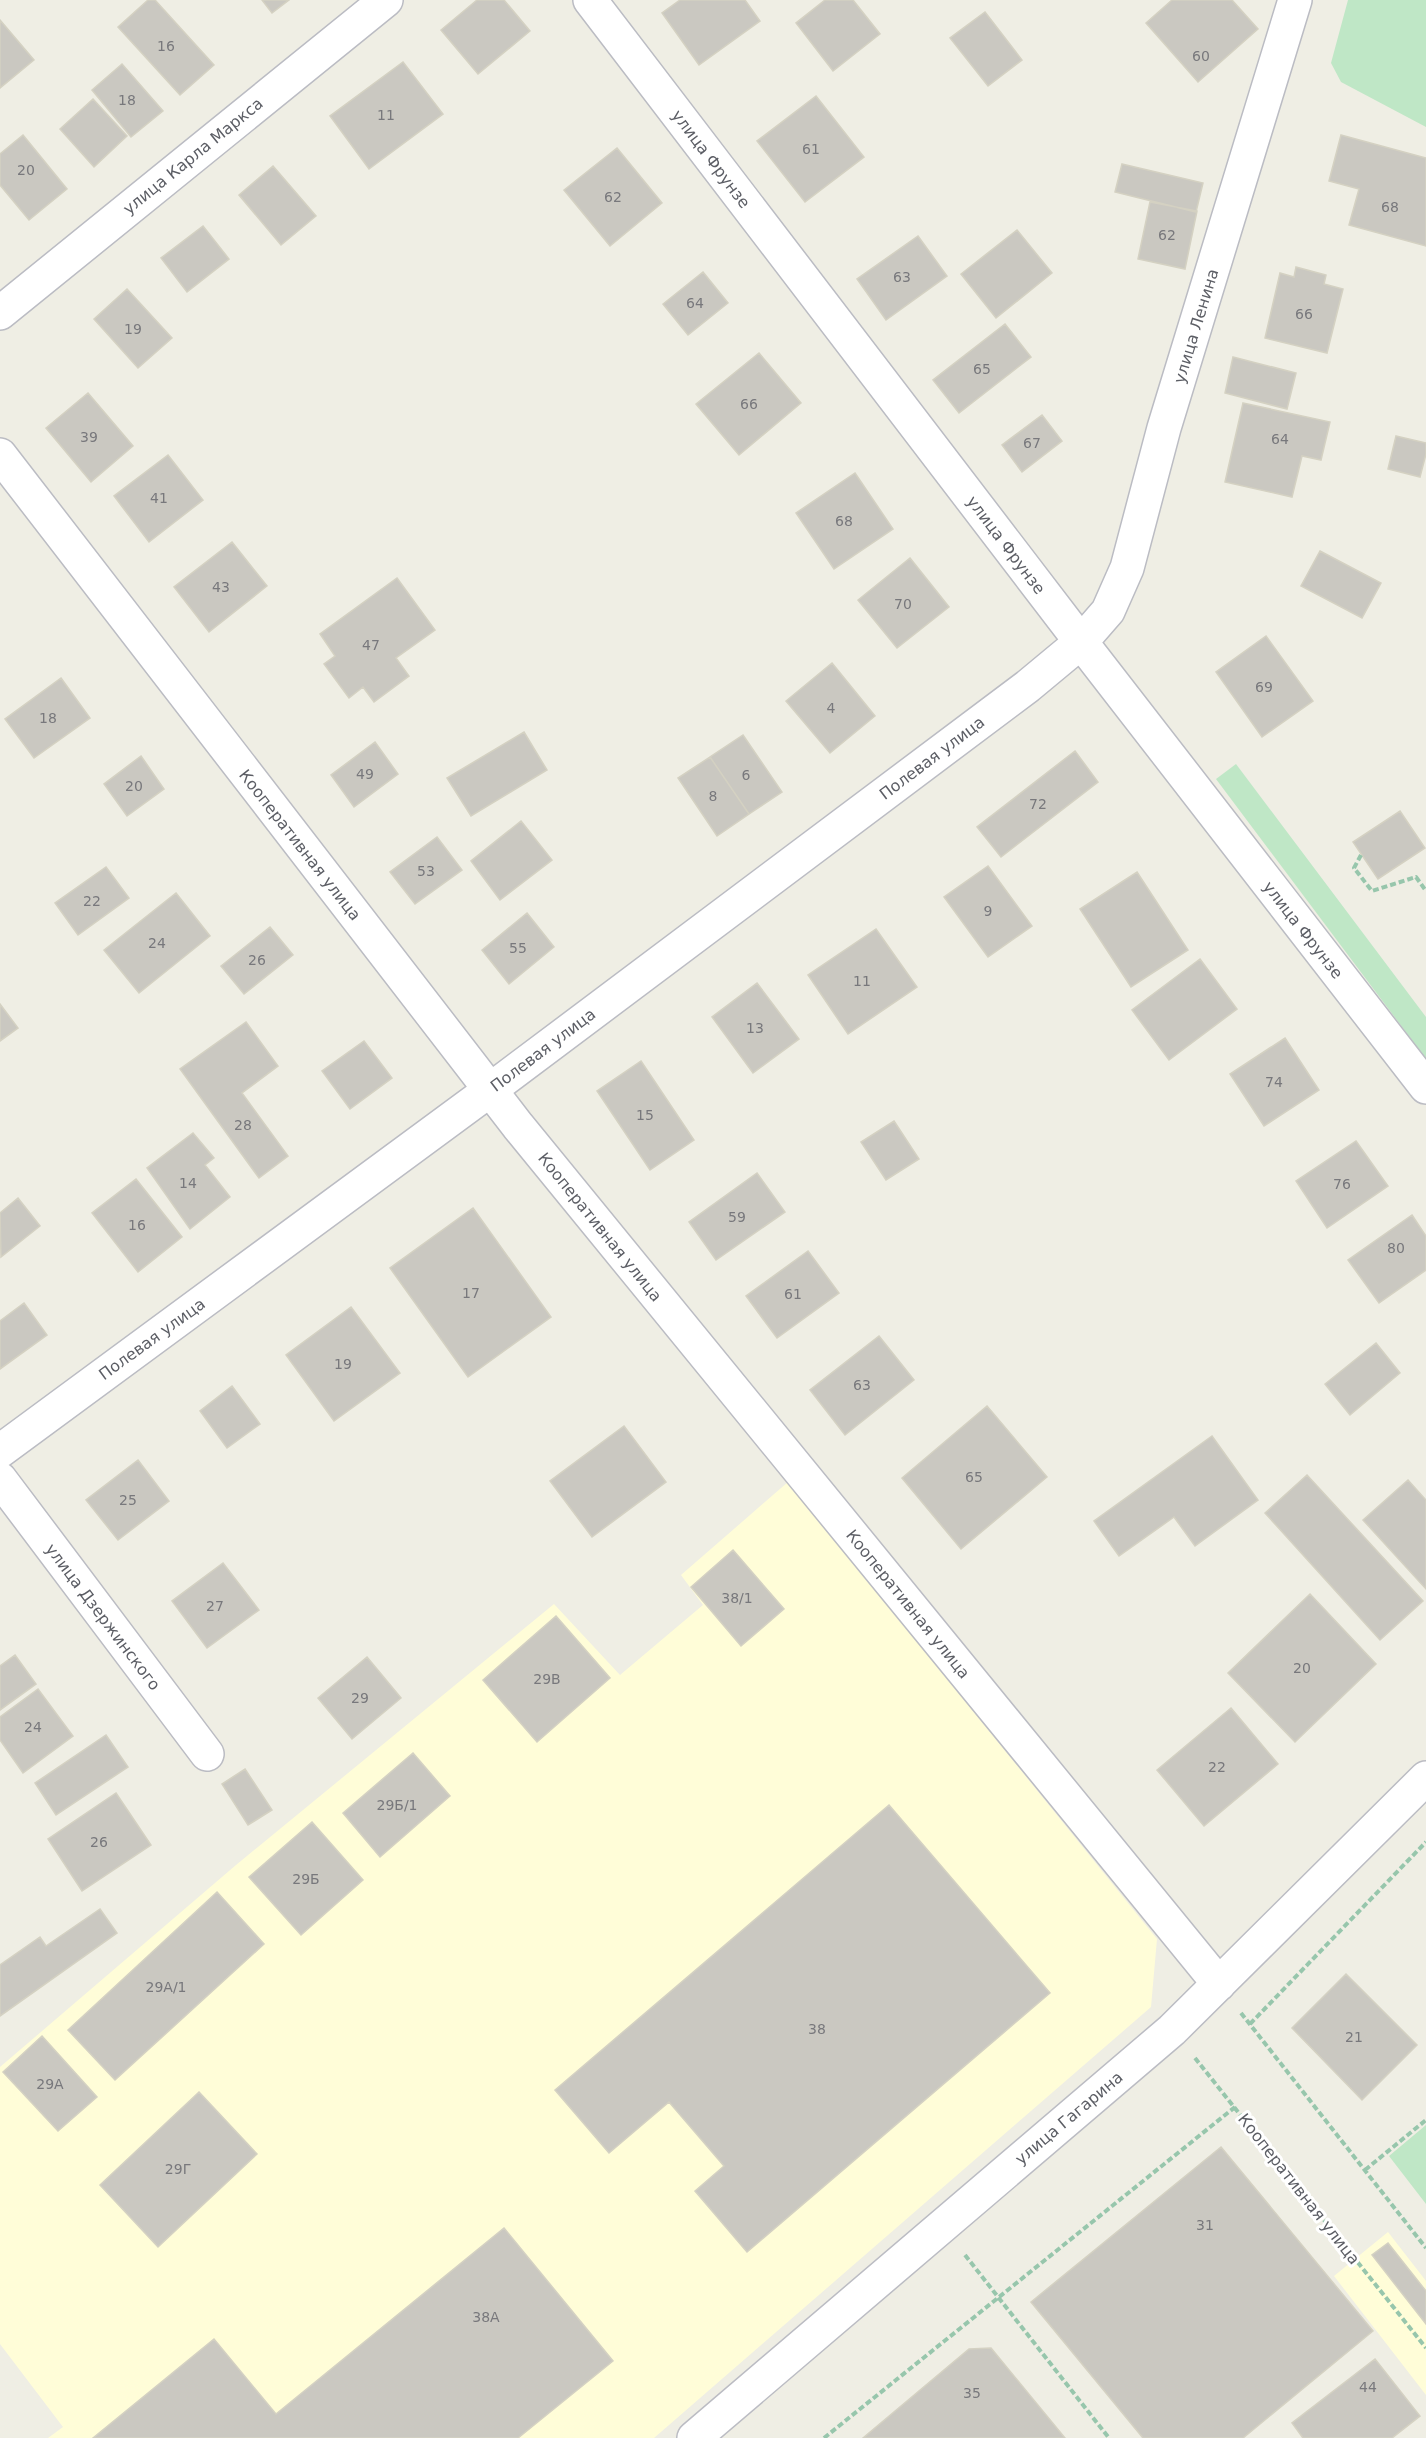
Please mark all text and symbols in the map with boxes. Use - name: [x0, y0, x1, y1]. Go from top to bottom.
- house number: 16: [157, 38, 175, 54]
- house number: 60: [1192, 48, 1210, 64]
- house number: 18: [118, 92, 136, 108]
- street label: улица Карла Маркса: [119, 94, 267, 218]
- street label: улица Фрунзе: [668, 106, 754, 212]
- house number: 11: [377, 107, 395, 123]
- house number: 61: [802, 141, 820, 157]
- house number: 20: [17, 162, 35, 178]
- house number: 62: [604, 189, 622, 205]
- house number: 68: [1381, 199, 1399, 215]
- house number: 62: [1158, 227, 1176, 243]
- street label: улица Ленина: [1170, 266, 1222, 386]
- house number: 63: [893, 269, 911, 285]
- house number: 64: [686, 295, 704, 311]
- house number: 66: [1295, 306, 1313, 322]
- house number: 19: [124, 321, 142, 337]
- house number: 65: [973, 361, 991, 377]
- house number: 66: [740, 396, 758, 412]
- house number: 39: [80, 429, 98, 445]
- house number: 64: [1271, 431, 1289, 447]
- house number: 67: [1023, 435, 1041, 451]
- house number: 41: [150, 490, 168, 506]
- street label: улица Фрунзе: [963, 492, 1049, 598]
- house number: 68: [835, 513, 853, 529]
- house number: 43: [212, 579, 230, 595]
- house number: 70: [894, 596, 912, 612]
- house number: 47: [362, 637, 380, 653]
- house number: 69: [1255, 679, 1273, 695]
- house number: 4: [827, 700, 836, 716]
- house number: 18: [39, 710, 57, 726]
- street label: Полевая улица: [876, 712, 988, 804]
- street label: Кооперативная улица: [235, 766, 365, 924]
- house number: 49: [356, 766, 374, 782]
- house number: 6: [742, 767, 751, 783]
- house number: 20: [125, 778, 143, 794]
- house number: 8: [709, 788, 717, 804]
- house number: 72: [1029, 796, 1047, 812]
- house number: 53: [417, 863, 435, 879]
- street label: улица Фрунзе: [1259, 878, 1347, 982]
- house number: 22: [83, 893, 101, 909]
- house number: 9: [984, 903, 992, 919]
- house number: 24: [148, 935, 166, 951]
- house number: 55: [509, 940, 527, 956]
- house number: 26: [248, 952, 266, 968]
- house number: 11: [853, 973, 871, 989]
- street label: Полевая улица: [487, 1004, 599, 1096]
- house number: 13: [746, 1020, 764, 1036]
- house number: 74: [1265, 1074, 1283, 1090]
- house number: 15: [636, 1107, 654, 1123]
- house number: 28: [234, 1117, 252, 1133]
- street label: Кооперативная улица: [534, 1149, 666, 1305]
- house number: 14: [179, 1175, 197, 1191]
- house number: 76: [1333, 1176, 1351, 1192]
- house number: 59: [728, 1209, 746, 1225]
- house number: 16: [128, 1217, 146, 1233]
- house number: 80: [1387, 1240, 1405, 1256]
- house number: 17: [462, 1285, 480, 1301]
- house number: 61: [784, 1286, 802, 1302]
- street label: Полевая улица: [95, 1294, 209, 1384]
- house number: 19: [334, 1356, 352, 1372]
- house number: 63: [853, 1377, 871, 1393]
- house number: 65: [965, 1469, 983, 1485]
- house number: 25: [119, 1492, 137, 1508]
- street label: Кооперативная улица: [842, 1526, 974, 1682]
- street label: улица Дзержинского: [42, 1540, 164, 1694]
- house number: 38/1: [721, 1590, 753, 1606]
- house number: 27: [206, 1598, 224, 1614]
- house number: 20: [1293, 1660, 1311, 1676]
- house number: 29В: [533, 1671, 561, 1687]
- house number: 29: [351, 1690, 369, 1706]
- house number: 24: [24, 1719, 42, 1735]
- house number: 22: [1208, 1759, 1226, 1775]
- house number: 29Б/1: [376, 1797, 418, 1813]
- house number: 26: [90, 1834, 108, 1850]
- house number: 29Б: [292, 1871, 320, 1887]
- house number: 29А/1: [145, 1979, 187, 1995]
- house number: 38: [808, 2021, 826, 2037]
- house number: 21: [1345, 2029, 1363, 2045]
- street label: улица Гагарина: [1011, 2068, 1127, 2168]
- house number: 29А: [36, 2076, 64, 2092]
- street label: Кооперативная улица: [1234, 2110, 1364, 2268]
- house number: 29Г: [165, 2161, 191, 2177]
- house number: 31: [1196, 2217, 1214, 2233]
- house number: 38А: [472, 2309, 500, 2325]
- house number: 44: [1359, 2379, 1377, 2395]
- house number: 35: [963, 2385, 981, 2401]

